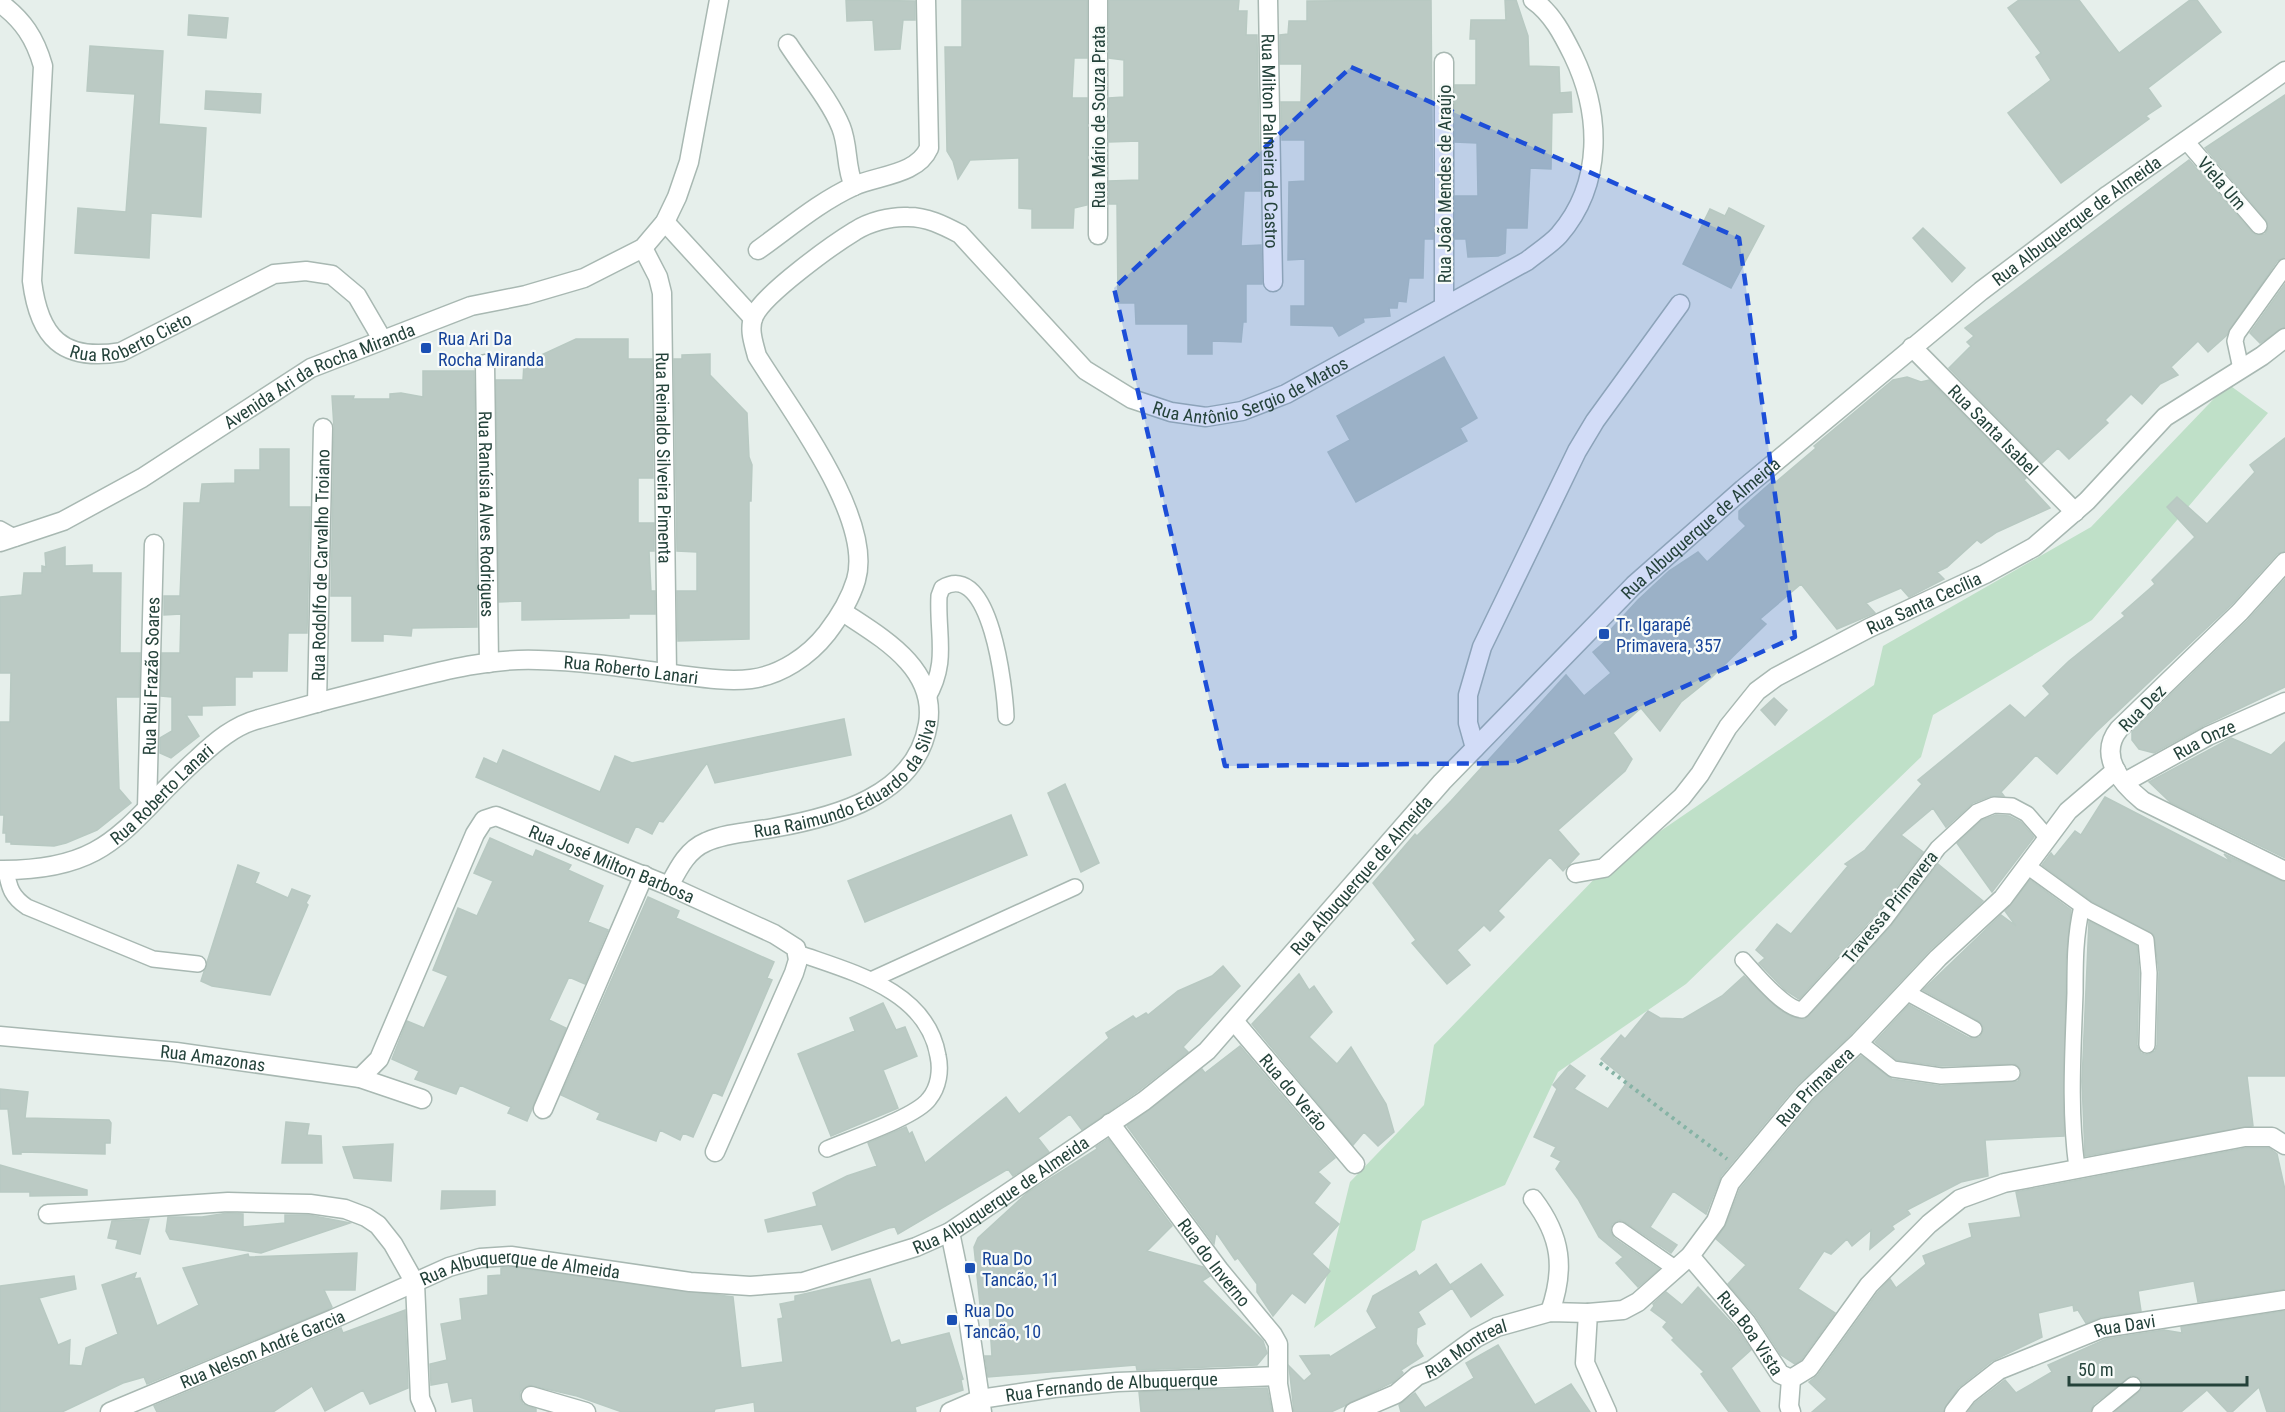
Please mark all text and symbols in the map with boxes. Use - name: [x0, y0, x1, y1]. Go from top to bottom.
- street label: Rua Mário de Souza Prata: [1088, 26, 1109, 208]
- street label: Rua Milton Palmeira de Castro: [1258, 33, 1283, 249]
- street label: Rua João Mendes de Araújo: [1434, 85, 1455, 283]
- street label: Rua Albuquerque de Almeida: [1988, 151, 2165, 290]
- street label: Viela Um: [2193, 152, 2251, 214]
- street label: Rua Roberto Cieto: [68, 308, 195, 365]
- street label: Avenida Ari da Rocha Miranda: [220, 318, 418, 433]
- place label: Rua Ari Da Rocha Miranda: [438, 328, 544, 370]
- marker: Rua Ari Da Rocha Miranda: [419, 341, 433, 355]
- street label: Rua Reinaldo Silveira Pimenta: [652, 352, 676, 564]
- street label: Rua Antônio Sergio de Matos: [1150, 352, 1351, 428]
- street label: Rua Santa Isabel: [1944, 380, 2043, 479]
- street label: Rua Ranúsia Alves Rodrigues: [475, 411, 499, 617]
- street label: Rua Rodolfo de Carvalho Troiano: [307, 449, 333, 681]
- street label: Rua Albuquerque de Almeida: [1616, 452, 1784, 603]
- street label: Rua Santa Cecília: [1863, 567, 1984, 638]
- street label: Rua Rui Frazão Soares: [138, 597, 163, 756]
- place label: Tr. Igarapé Primavera, 357: [1616, 614, 1722, 656]
- marker: Tr. Igarapé Primavera, 357: [1597, 627, 1611, 641]
- street label: Rua Roberto Lanari: [563, 651, 699, 688]
- street label: Rua Dez: [2114, 680, 2170, 736]
- street label: Rua Onze: [2169, 715, 2238, 764]
- street label: Rua Raimundo Eduardo da Silva: [752, 717, 939, 841]
- street label: Rua Roberto Lanari: [106, 739, 217, 849]
- street label: Rua Albuquerque de Almeida: [1286, 791, 1436, 959]
- street label: Rua José Milton Barbosa: [526, 820, 698, 907]
- street label: Travessa Primavera: [1838, 846, 1942, 968]
- street label: Rua Amazonas: [159, 1040, 267, 1075]
- street label: Rua Primavera: [1771, 1042, 1858, 1130]
- street label: Rua do Verão: [1256, 1049, 1332, 1135]
- street label: Rua Albuquerque de Almeida: [909, 1131, 1092, 1258]
- street label: Rua do Inverno: [1174, 1214, 1255, 1310]
- street label: Rua Albuquerque de Almeida: [416, 1245, 622, 1289]
- place label: Rua Do Tancão, 11: [982, 1248, 1059, 1290]
- marker: Rua Do Tancão, 11: [963, 1261, 977, 1275]
- street label: Rua Boa Vista: [1713, 1286, 1788, 1379]
- place label: Rua Do Tancão, 10: [964, 1300, 1041, 1342]
- street label: Rua Nelson André Garcia: [177, 1305, 348, 1392]
- street label: Rua Davi: [2091, 1310, 2157, 1341]
- marker: Rua Do Tancão, 10: [945, 1313, 959, 1327]
- street label: Rua Montreal: [1422, 1314, 1509, 1382]
- scale bar: [2069, 1349, 2248, 1387]
- text: 50 m: [2078, 1359, 2113, 1380]
- street label: Rua Fernando de Albuquerque: [1004, 1368, 1218, 1406]

